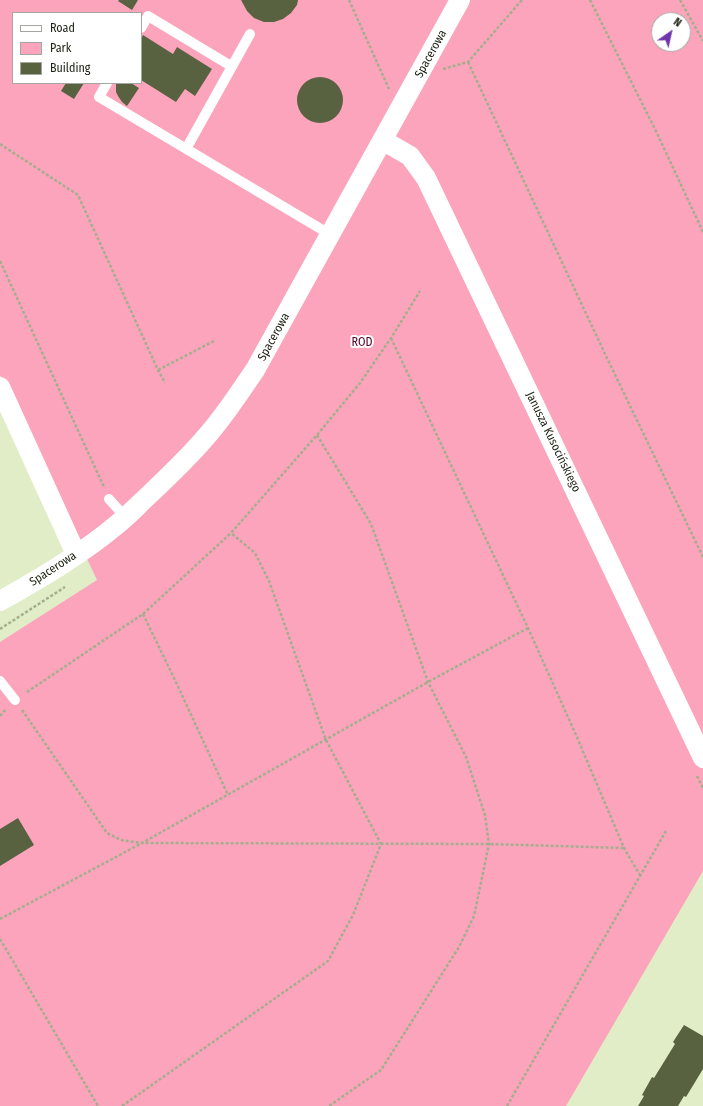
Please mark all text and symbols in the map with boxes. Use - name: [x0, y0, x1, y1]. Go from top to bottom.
- legend: [12, 12, 142, 84]
- north arrow: [651, 12, 691, 52]
- text: N: [671, 15, 684, 30]
- text: Road: [50, 21, 75, 35]
- street label: Spacerowa: [412, 27, 450, 81]
- text: Park: [50, 41, 71, 55]
- text: Building: [50, 61, 90, 75]
- street label: Spacerowa: [255, 310, 293, 364]
- park label: ROD: [352, 336, 372, 350]
- street label: Janusza Kusocińskiego: [522, 389, 584, 495]
- street label: Spacerowa: [27, 549, 79, 589]

